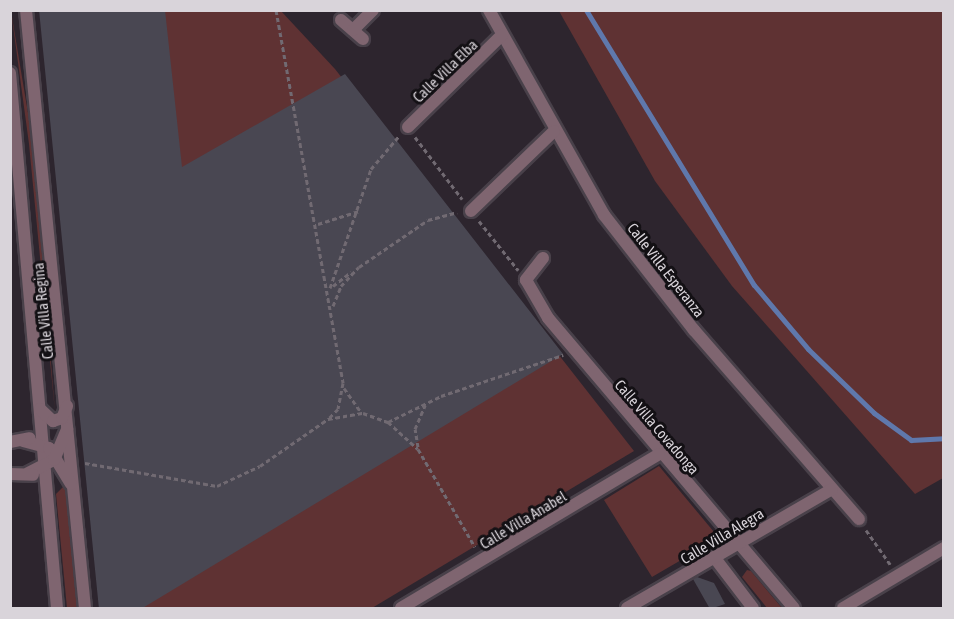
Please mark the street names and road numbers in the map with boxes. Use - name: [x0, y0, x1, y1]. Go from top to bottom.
- street label: Calle Villa Elba: [409, 36, 481, 106]
- street label: Calle Villa Esperanza: [624, 219, 708, 321]
- street label: Calle Villa Regina: [29, 262, 57, 360]
- street label: Calle Villa Covadonga: [611, 376, 703, 478]
- street label: Calle Villa Anabel: [477, 487, 569, 553]
- street label: Calle Villa Alegra: [677, 504, 767, 568]

